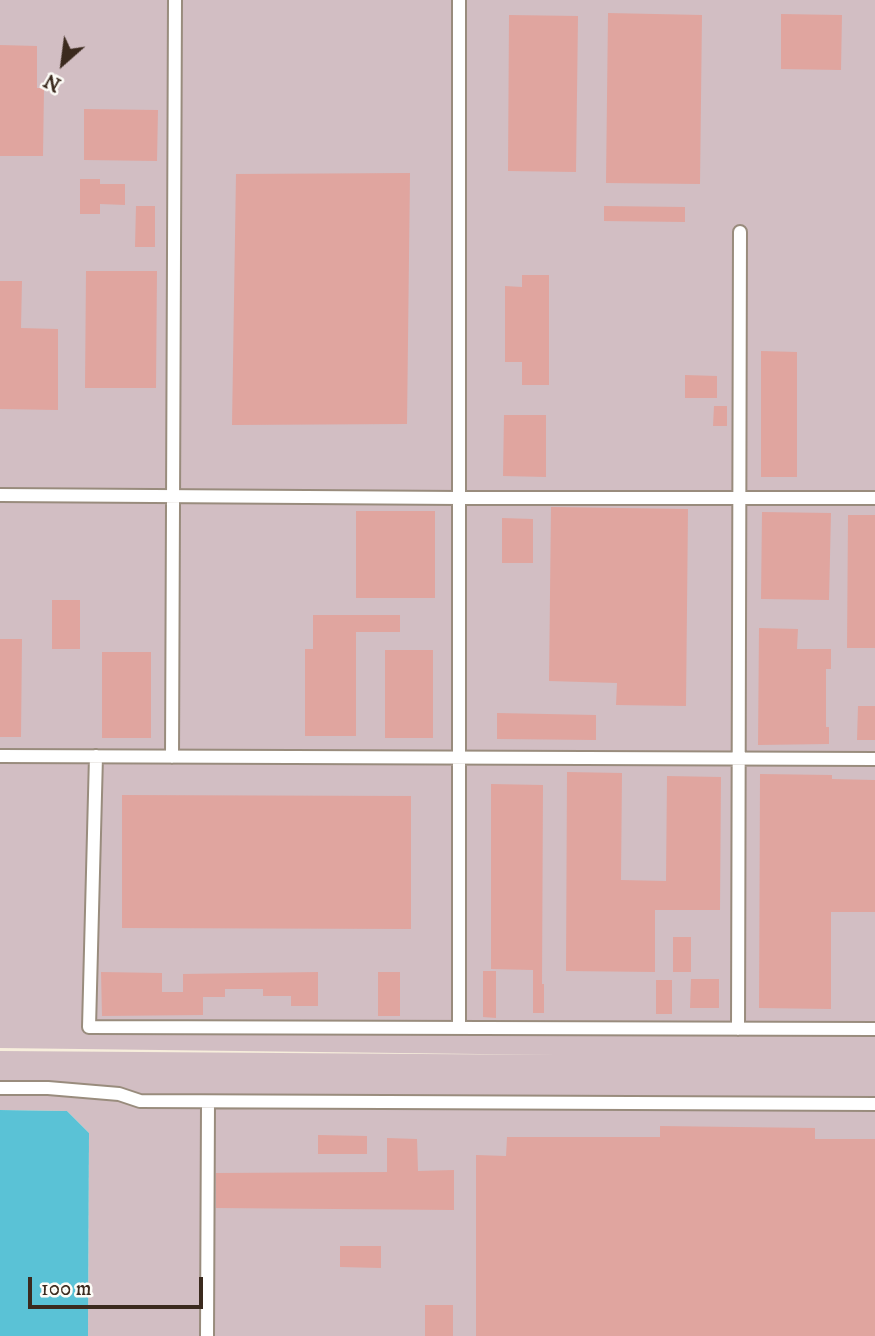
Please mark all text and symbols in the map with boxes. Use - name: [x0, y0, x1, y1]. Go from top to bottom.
- north arrow: [28, 28, 98, 98]
- text: N: [41, 68, 65, 96]
- scale bar: [32, 1262, 206, 1306]
- text: 100 m: [41, 1276, 92, 1302]

